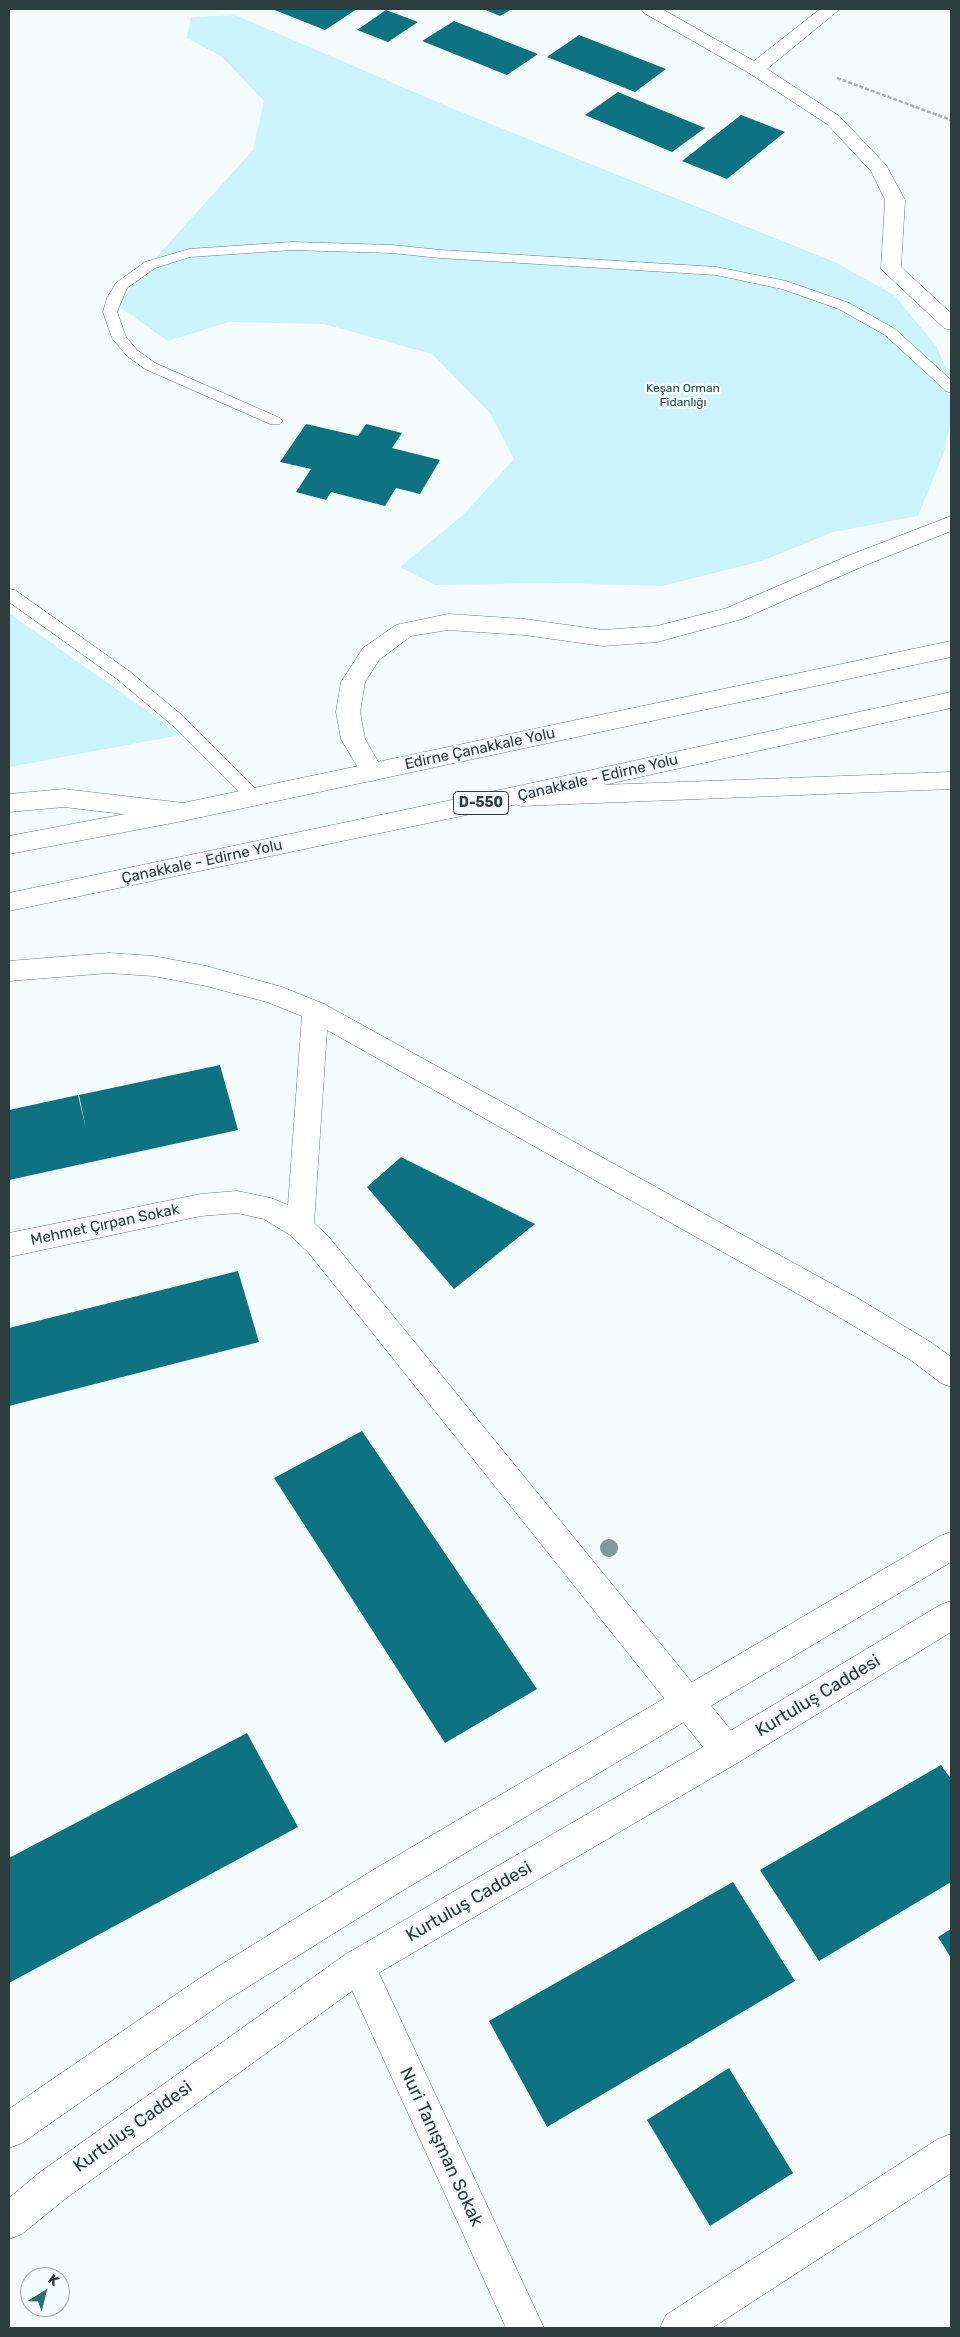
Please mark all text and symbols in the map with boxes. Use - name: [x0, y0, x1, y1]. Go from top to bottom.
- park label: Keşan Orman Fidanlığı: [646, 382, 720, 410]
- street label: Edirne Çanakkale Yolu: [403, 724, 557, 774]
- street label: Çanakkale - Edirne Yolu: [516, 751, 680, 805]
- road number: D-550: [454, 791, 508, 814]
- street label: Çanakkale - Edirne Yolu: [120, 836, 284, 888]
- street label: Mehmet Çırpan Sokak: [29, 1200, 181, 1250]
- street label: Kurtuluş Caddesi: [752, 1650, 884, 1742]
- street label: Kurtuluş Caddesi: [402, 1857, 536, 1947]
- street label: Nuri Tanışman Sokak: [395, 2064, 487, 2230]
- street label: Kurtuluş Caddesi: [69, 2077, 197, 2177]
- north arrow: [20, 2267, 70, 2317]
- text: K: [45, 2271, 62, 2290]

